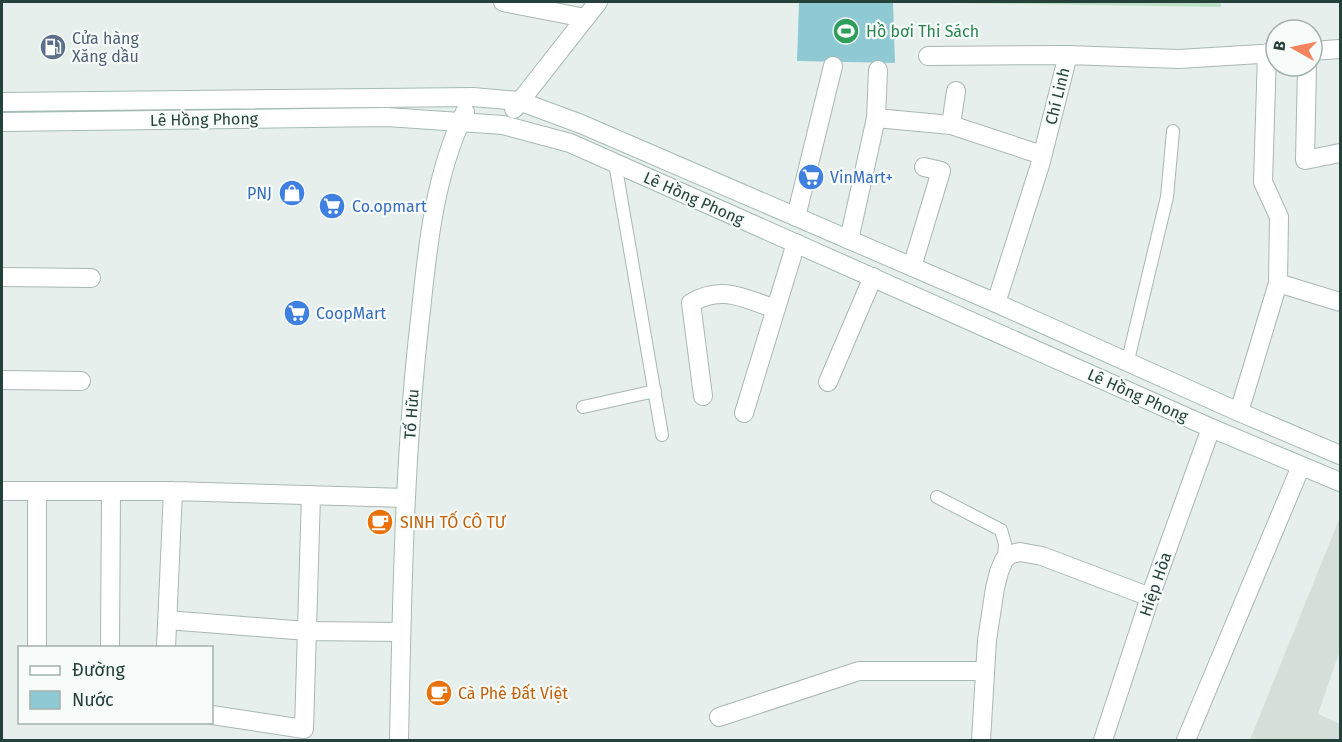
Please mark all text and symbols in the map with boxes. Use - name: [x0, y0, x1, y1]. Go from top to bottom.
- sports icon: Hồ bơi Thi Sách: [831, 16, 861, 46]
- north arrow: [1264, 18, 1324, 78]
- place label: Hồ bơi Thi Sách: [866, 21, 979, 41]
- place label: Cửa hàng Xăng dầu: [72, 29, 139, 66]
- fuel station icon: Cửa hàng Xăng dầu: [38, 32, 68, 62]
- text: B: [1270, 39, 1290, 52]
- street label: Chí Linh: [1041, 66, 1074, 127]
- street label: Lê Hồng Phong: [150, 108, 259, 130]
- supermarket icon: VinMart+: [796, 162, 826, 192]
- street label: Lê Hồng Phong: [641, 167, 748, 229]
- place label: VinMart+: [830, 168, 893, 187]
- shop icon: PNJ: [277, 178, 307, 208]
- place label: PNJ: [247, 184, 272, 203]
- supermarket icon: Co.opmart: [317, 191, 347, 221]
- place label: Co.opmart: [352, 197, 427, 216]
- supermarket icon: CoopMart: [282, 298, 312, 328]
- place label: CoopMart: [316, 304, 386, 323]
- street label: Lê Hồng Phong: [1085, 364, 1192, 426]
- street label: Tố Hữu: [399, 388, 423, 440]
- cafe icon: SINH TỐ CÔ TƯ: [365, 507, 395, 537]
- place label: SINH TỐ CÔ TƯ: [400, 510, 507, 532]
- street label: Hiệp Hòa: [1136, 550, 1175, 619]
- legend: [18, 646, 213, 724]
- text: Đường: [72, 659, 126, 681]
- cafe icon: Cà Phê Đất Việt: [424, 678, 454, 708]
- place label: Cà Phê Đất Việt: [458, 683, 568, 703]
- text: Nước: [72, 689, 114, 711]

